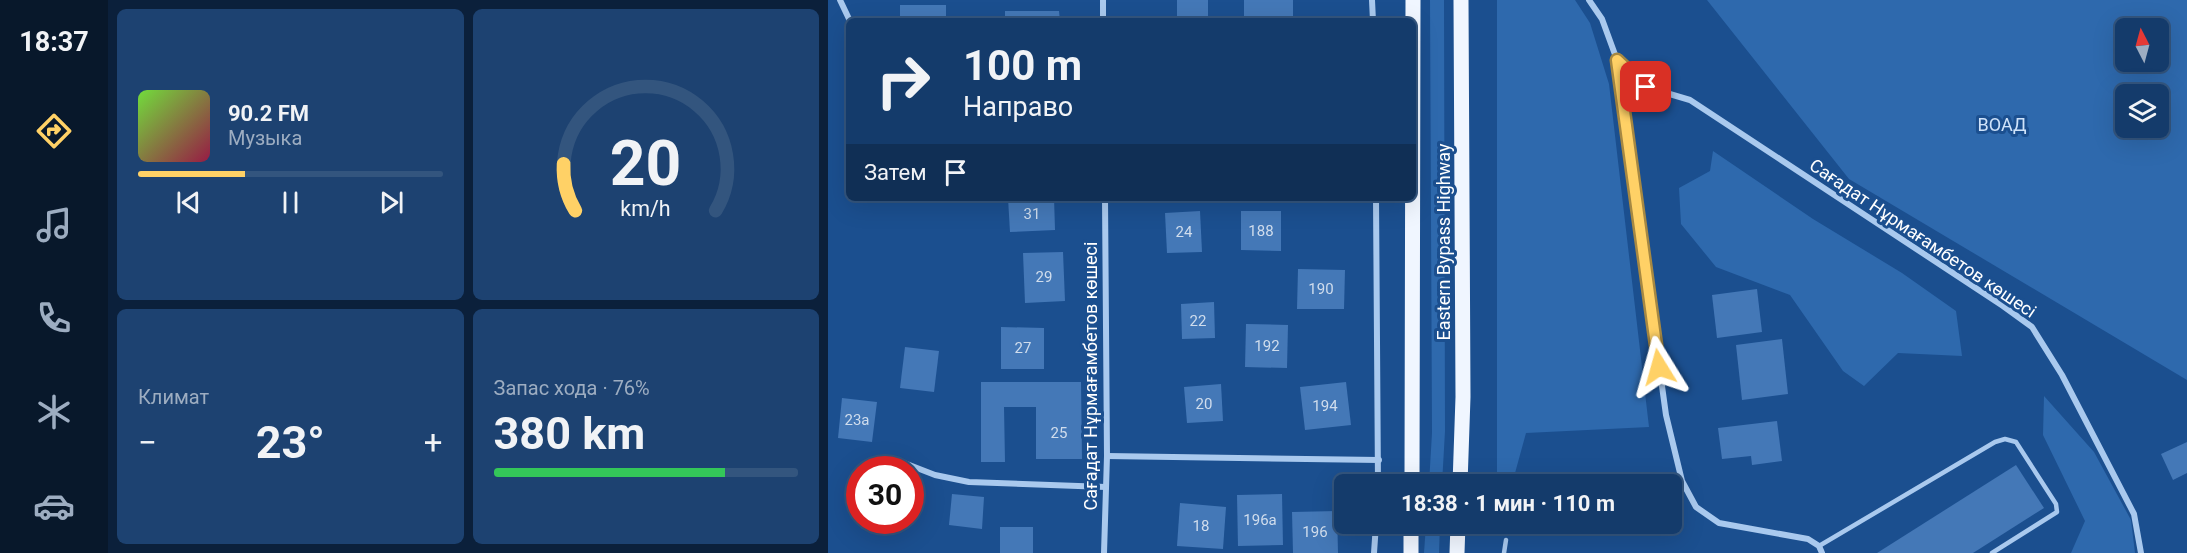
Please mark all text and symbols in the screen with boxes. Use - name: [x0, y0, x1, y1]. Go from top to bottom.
- north arrow: [2115, 18, 2169, 72]
- map controls: [2115, 18, 2169, 138]
- text: 18:37: [19, 26, 89, 58]
- text: 100 m: [963, 41, 1082, 90]
- icon: right: [864, 42, 942, 120]
- pin: [1620, 61, 1671, 112]
- icon: arrive: [1629, 70, 1662, 103]
- button: layers: [2115, 84, 2169, 138]
- text: Направо: [963, 91, 1073, 123]
- text: 90.2 FM: [228, 101, 309, 126]
- icon: directions: [33, 110, 75, 152]
- park label: ВОАД: [1978, 114, 2027, 135]
- text: Музыка: [228, 126, 302, 150]
- text: 20: [610, 128, 682, 201]
- street label: Eastern Bypass Highway: [1433, 143, 1454, 340]
- street label: Сағадат Нұрмағамбетов көшесі: [1806, 154, 2040, 322]
- icon: arrive: [939, 156, 972, 189]
- text: Затем: [864, 160, 927, 185]
- icon: previous: [172, 186, 205, 219]
- icon: pause: [274, 186, 307, 219]
- icon: next: [375, 186, 408, 219]
- text: km/h: [621, 197, 671, 222]
- icon: music: [33, 204, 75, 246]
- house number: 31: [1024, 205, 1040, 223]
- house number: 188: [1248, 222, 1274, 240]
- house number: 24: [1176, 223, 1193, 241]
- street label: Сағадат Нұрмағамбетов көшесі: [1080, 242, 1101, 510]
- house number: 29: [1036, 268, 1052, 286]
- house number: 190: [1308, 280, 1334, 298]
- icon: phone: [33, 297, 75, 339]
- house number: 22: [1190, 312, 1206, 330]
- position arrow: [1627, 335, 1691, 399]
- house number: 192: [1254, 337, 1280, 355]
- house number: 27: [1015, 339, 1031, 357]
- text: Запас хода · 76%: [494, 376, 650, 400]
- text: Климат: [138, 385, 209, 409]
- icon: climate: [33, 391, 75, 433]
- house number: 20: [1196, 395, 1212, 413]
- house number: 194: [1312, 397, 1338, 415]
- text: 380 km: [494, 407, 645, 460]
- house number: 23а: [844, 411, 870, 429]
- text: 23°: [256, 416, 325, 469]
- text: −: [138, 423, 157, 462]
- text: +: [424, 423, 443, 462]
- house number: 25: [1051, 424, 1067, 442]
- speed limit sign: 30: [846, 456, 924, 534]
- icon: car: [33, 485, 75, 527]
- text: 18:38 · 1 мин · 110 m: [1401, 491, 1615, 516]
- house number: 196а: [1243, 511, 1277, 529]
- house number: 18: [1193, 517, 1209, 535]
- house number: 196: [1302, 523, 1328, 541]

